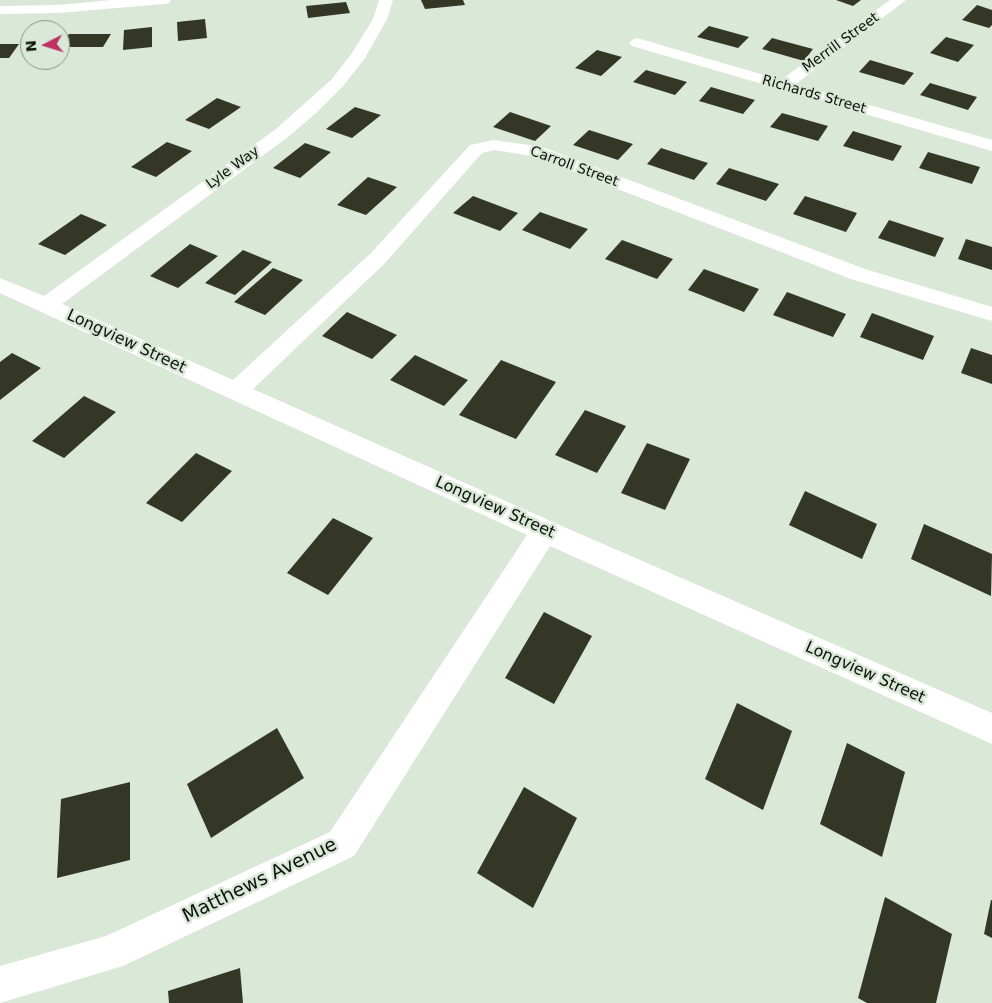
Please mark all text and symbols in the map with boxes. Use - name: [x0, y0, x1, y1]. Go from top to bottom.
- street label: Merrill Street: [799, 10, 883, 76]
- north arrow: [20, 20, 70, 70]
- text: N: [23, 40, 40, 53]
- street label: Richards Street: [760, 72, 868, 118]
- street label: Lyle Way: [203, 143, 263, 193]
- street label: Carroll Street: [528, 143, 620, 191]
- street label: Longview Street: [63, 306, 189, 378]
- street label: Longview Street: [432, 473, 558, 543]
- street label: Longview Street: [802, 638, 928, 708]
- street label: Matthews Avenue: [179, 834, 341, 928]

